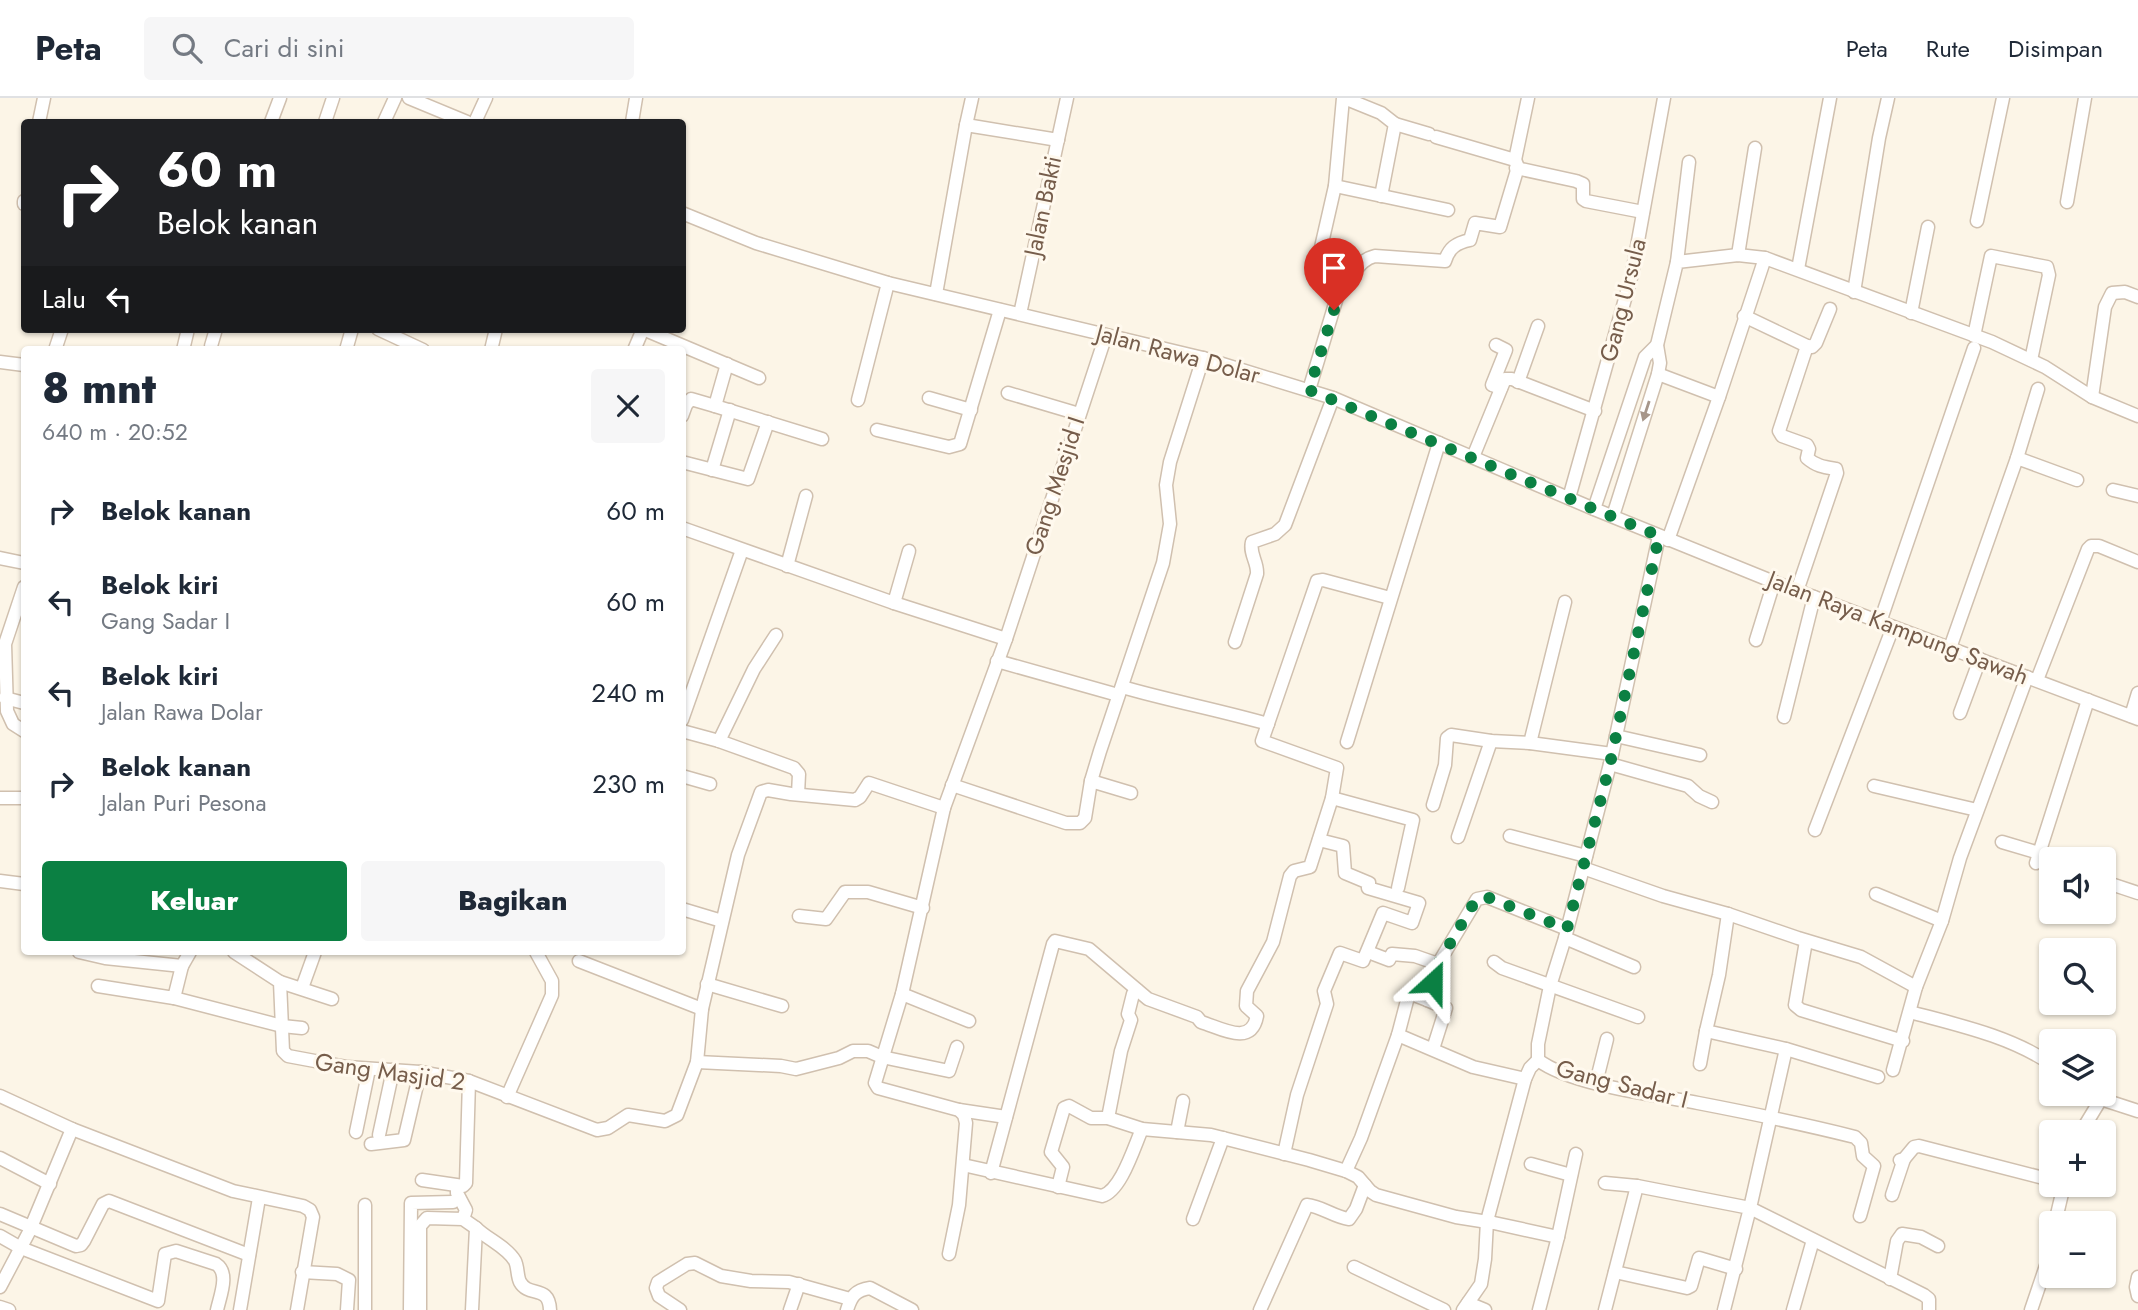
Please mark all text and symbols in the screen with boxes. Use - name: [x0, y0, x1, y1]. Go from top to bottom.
- search box: [144, 17, 634, 80]
- text: Peta: [35, 25, 102, 72]
- icon: search: [168, 29, 206, 67]
- text: Cari di sini: [224, 29, 345, 67]
- text: Peta: [1846, 31, 1888, 66]
- text: Rute: [1926, 31, 1970, 66]
- text: Disimpan: [2008, 31, 2103, 66]
- text: 60 m: [157, 135, 277, 205]
- icon: right: [42, 147, 133, 238]
- street label: Jalan Bakti: [1014, 153, 1070, 262]
- text: Belok kanan: [157, 200, 318, 246]
- street label: Gang Ursula: [1590, 234, 1655, 365]
- pin: [1304, 238, 1364, 310]
- icon: arrive: [1315, 249, 1353, 287]
- text: Lalu: [42, 280, 86, 318]
- icon: left: [100, 280, 138, 318]
- street label: Jalan Rawa Dolar: [1089, 314, 1265, 392]
- text: 8 mnt: [42, 358, 156, 419]
- button: close: [591, 369, 665, 443]
- one-way arrow: [1640, 401, 1651, 422]
- street label: Gang Mesjid I: [1016, 412, 1093, 560]
- text: 640 m · 20:52: [42, 415, 188, 449]
- icon: right: [42, 492, 80, 530]
- text: Belok kanan: [101, 492, 251, 530]
- text: 60 m: [606, 492, 665, 530]
- street label: Jalan Raya Kampung Sawah: [1760, 560, 2034, 693]
- text: Belok kiri: [101, 566, 218, 604]
- icon: left: [42, 583, 80, 621]
- text: 60 m: [606, 583, 665, 621]
- text: Gang Sadar I: [101, 604, 230, 638]
- text: Belok kiri: [101, 657, 218, 695]
- icon: left: [42, 674, 80, 712]
- text: 240 m: [591, 674, 665, 712]
- text: Jalan Rawa Dolar: [101, 695, 263, 729]
- text: Belok kanan: [101, 748, 251, 786]
- icon: right: [42, 765, 80, 803]
- text: 230 m: [592, 765, 665, 803]
- text: Jalan Puri Pesona: [101, 786, 267, 820]
- map controls: [2039, 847, 2116, 1288]
- button: sound: [2039, 847, 2116, 924]
- button: Keluar: [42, 861, 347, 941]
- button: Bagikan: [361, 861, 665, 941]
- button: search: [2039, 938, 2116, 1015]
- position arrow: [1396, 945, 1470, 1019]
- button: layers: [2039, 1029, 2116, 1106]
- street label: Gang Masjid 2: [313, 1044, 467, 1099]
- street label: Gang Sadar I: [1552, 1050, 1692, 1117]
- button: +: [2039, 1120, 2116, 1197]
- button: −: [2039, 1211, 2116, 1288]

